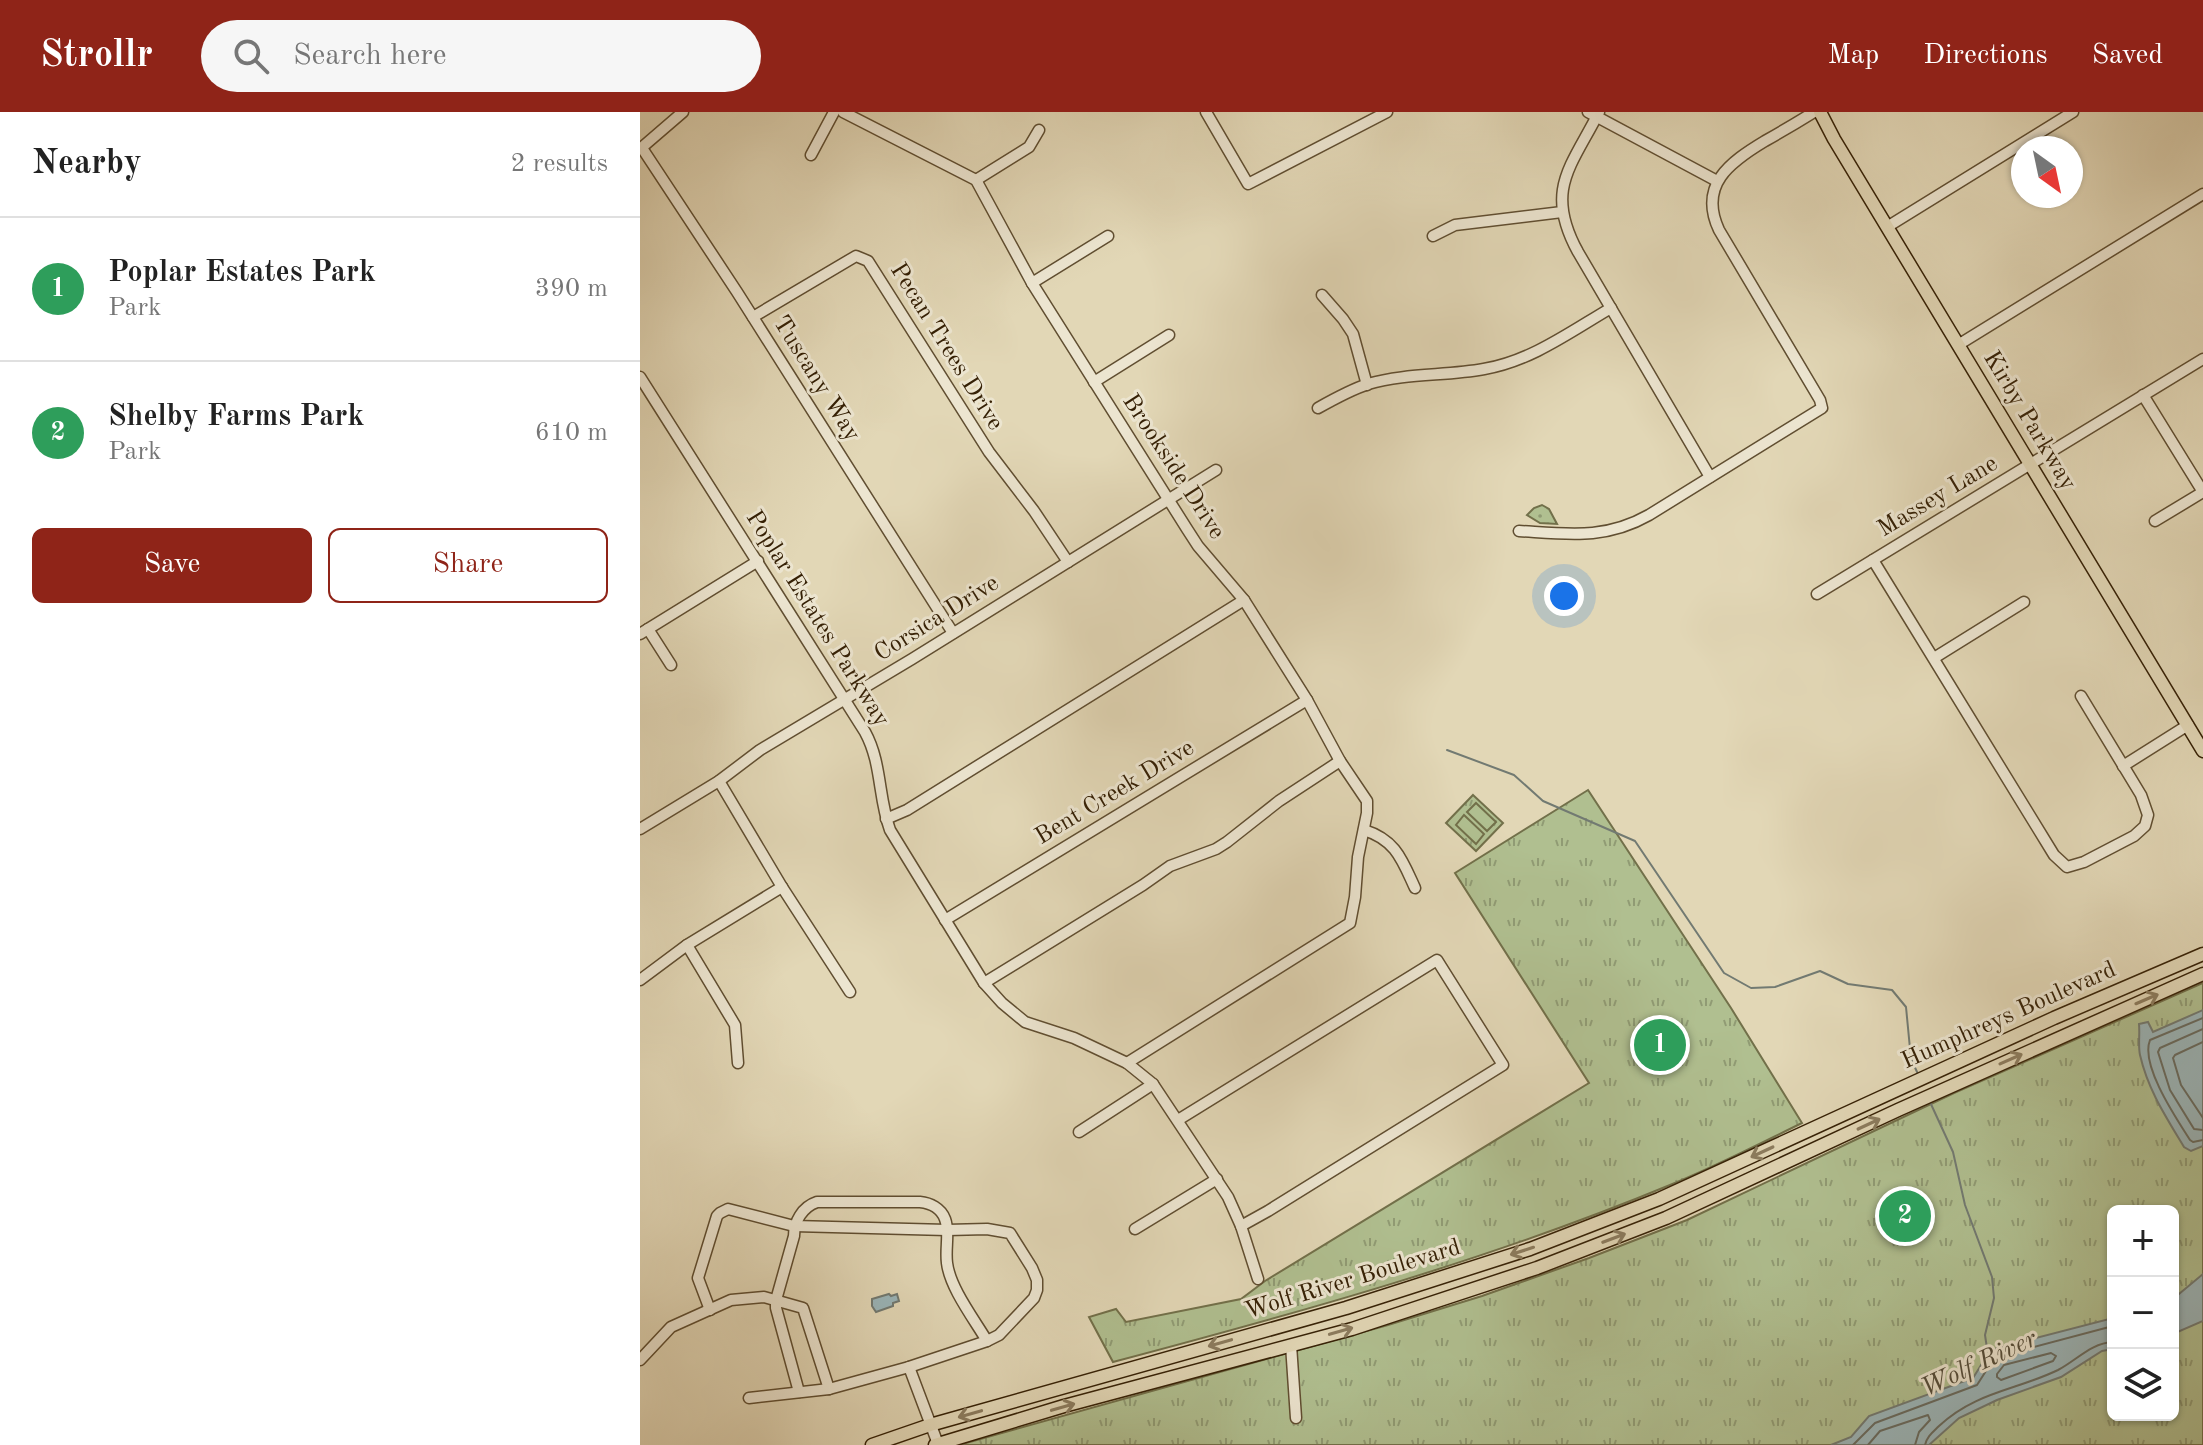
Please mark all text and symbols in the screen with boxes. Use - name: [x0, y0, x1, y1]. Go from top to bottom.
- search box: [201, 20, 761, 92]
- icon: search: [229, 34, 273, 78]
- text: Strollr: [40, 37, 153, 75]
- text: Search here: [293, 41, 446, 71]
- text: Map: [1827, 42, 1879, 70]
- text: Directions: [1923, 42, 2048, 70]
- text: Saved: [2092, 42, 2163, 70]
- north arrow: [2011, 136, 2083, 208]
- text: Nearby: [32, 147, 142, 181]
- text: 2 results: [510, 151, 608, 177]
- text: Poplar Estates Park: [108, 258, 376, 288]
- street label: Pecan Trees Drive: [885, 259, 1007, 435]
- text: 1: [50, 276, 66, 302]
- text: 390 m: [535, 276, 608, 302]
- text: Park: [108, 295, 162, 321]
- street label: Tuscany Way: [768, 312, 864, 446]
- street label: Kirby Parkway: [1978, 347, 2080, 495]
- street label: Brookside Drive: [1117, 390, 1229, 544]
- text: Shelby Farms Park: [108, 402, 364, 432]
- text: 2: [50, 420, 66, 446]
- text: 610 m: [535, 420, 608, 446]
- text: Park: [108, 439, 162, 465]
- street label: Massey Lane: [1874, 452, 2002, 542]
- street label: Poplar Estates Parkway: [741, 507, 893, 731]
- button: Save: [32, 528, 312, 603]
- button: Share: [328, 528, 608, 603]
- street label: Corsica Drive: [871, 571, 1003, 667]
- your location: [1544, 576, 1584, 616]
- street label: Bent Creek Drive: [1031, 736, 1199, 850]
- street label: Humphreys Boulevard: [1898, 958, 2120, 1074]
- one-way arrow: [2134, 990, 2159, 1005]
- pin: 1: [1634, 1015, 1686, 1075]
- one-way arrow: [1999, 1051, 2023, 1066]
- one-way arrow: [1857, 1116, 1881, 1131]
- one-way arrow: [1750, 1145, 1774, 1160]
- pin: 2: [1879, 1186, 1931, 1246]
- map controls: [2107, 1205, 2179, 1421]
- button: +: [2107, 1205, 2179, 1277]
- one-way arrow: [1601, 1230, 1626, 1244]
- street label: Wolf River Boulevard: [1242, 1236, 1464, 1324]
- one-way arrow: [1510, 1245, 1535, 1260]
- button: −: [2107, 1277, 2179, 1349]
- one-way arrow: [1328, 1323, 1354, 1338]
- water label: Wolf River: [1917, 1326, 2042, 1402]
- one-way arrow: [1207, 1336, 1233, 1351]
- button: layers: [2107, 1349, 2179, 1421]
- one-way arrow: [1050, 1398, 1076, 1413]
- one-way arrow: [957, 1407, 983, 1422]

